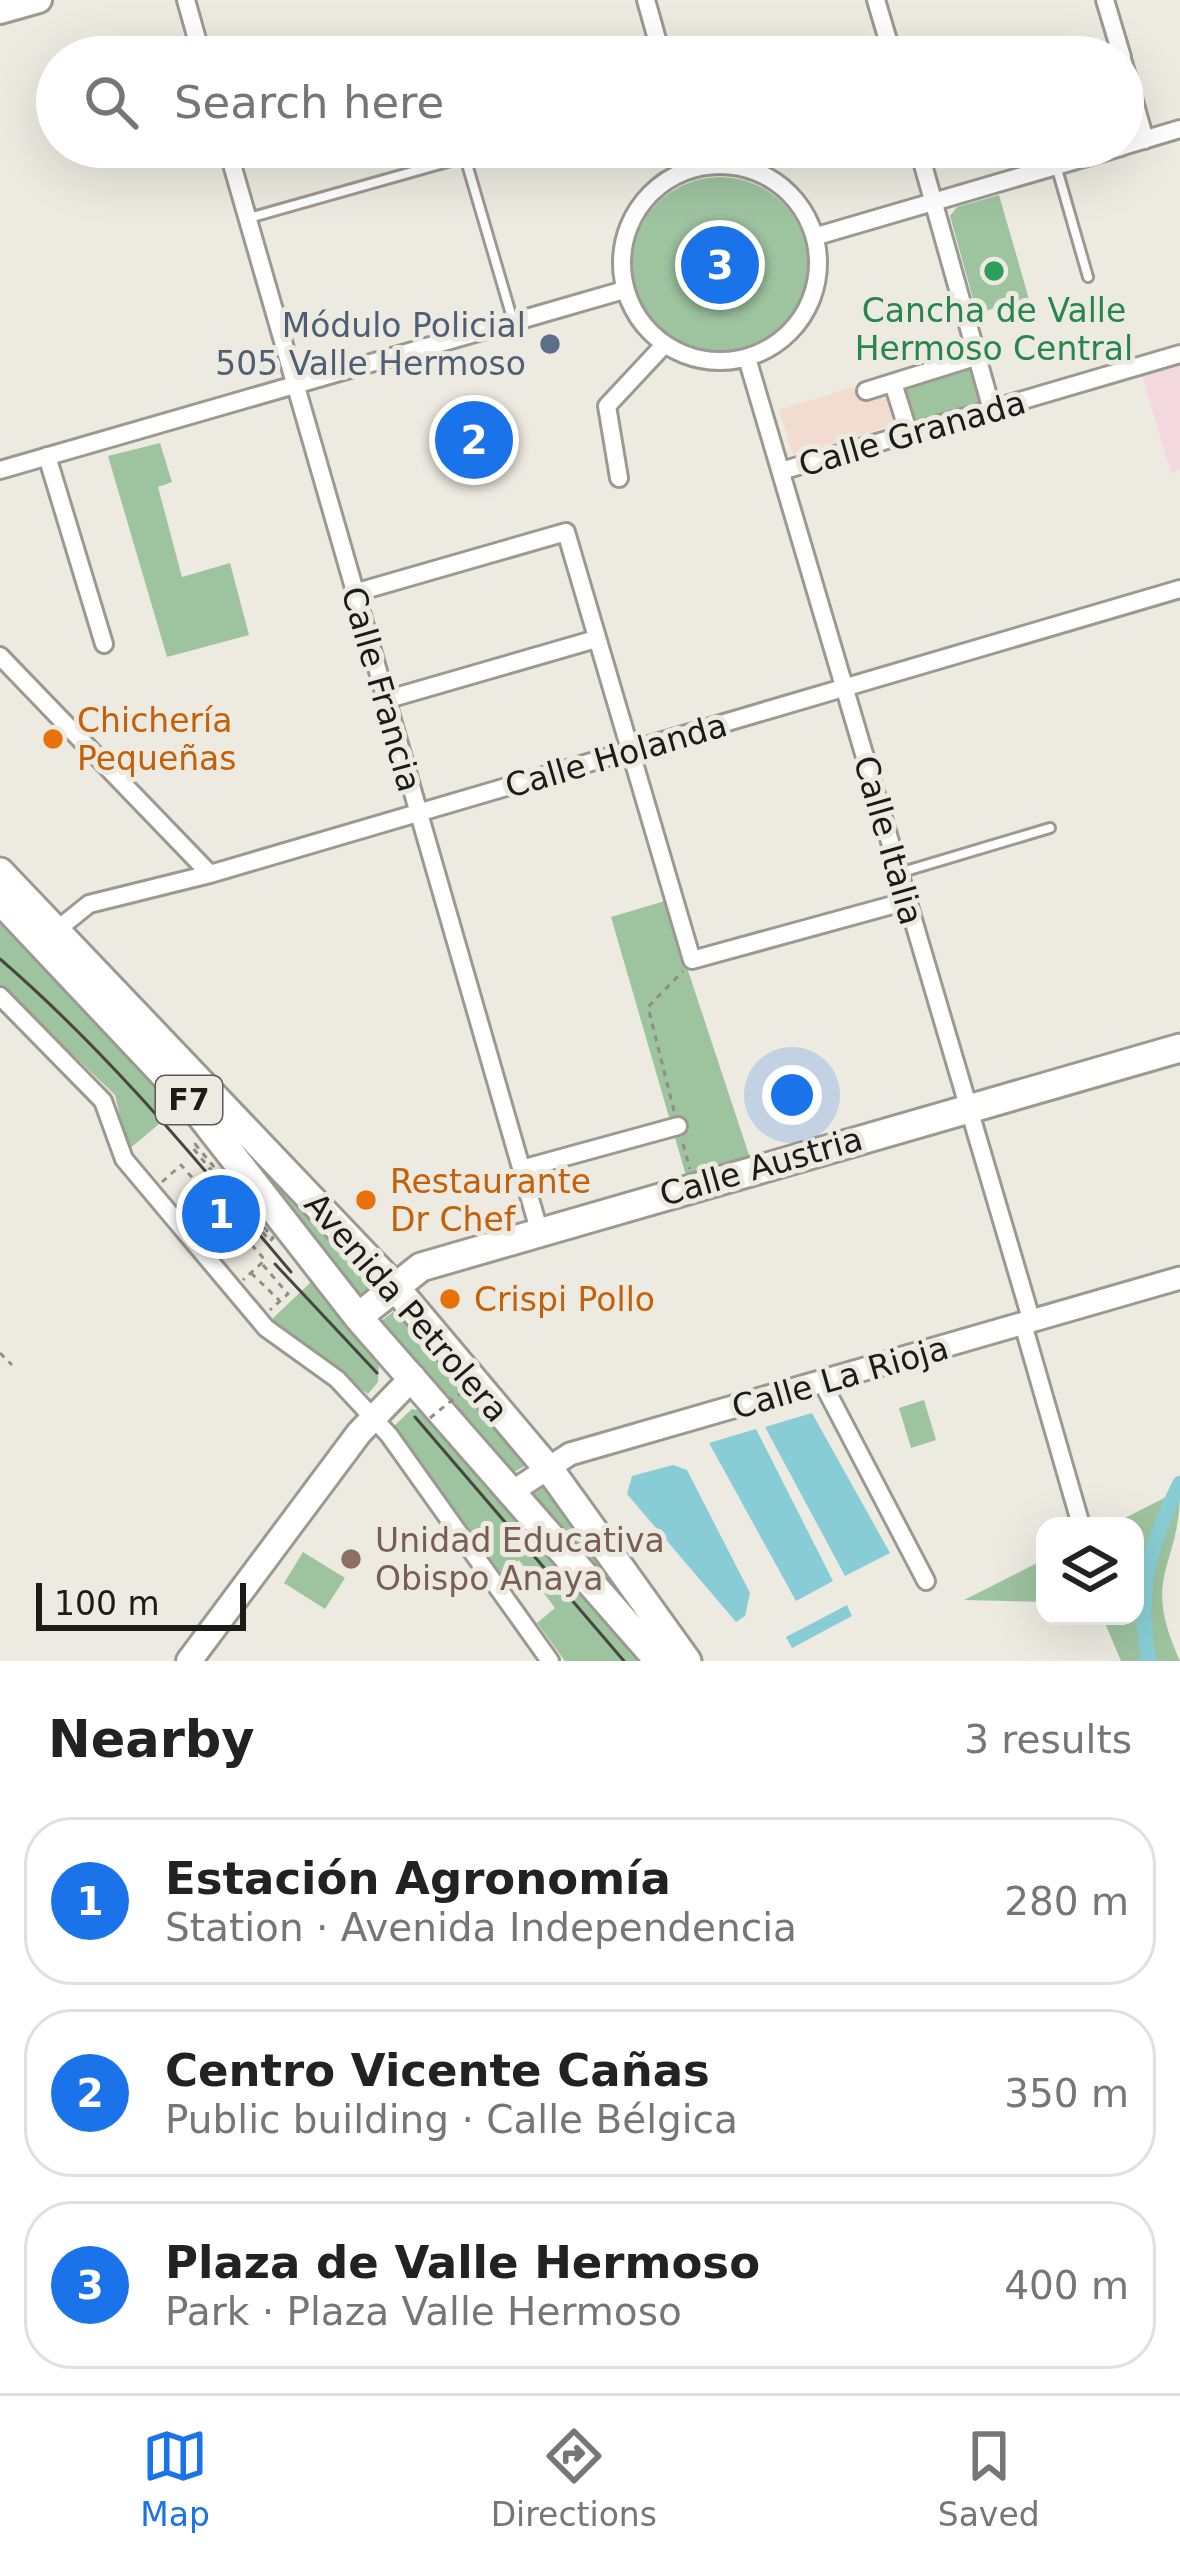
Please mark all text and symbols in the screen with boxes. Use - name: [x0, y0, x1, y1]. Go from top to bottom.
- search box: [36, 36, 1144, 168]
- icon: search: [78, 69, 144, 135]
- text: Search here: [174, 76, 444, 129]
- pin: 3: [681, 220, 759, 310]
- marker: Cancha de Valle Hermoso Central: [981, 258, 1007, 284]
- place label: Cancha de Valle Hermoso Central: [855, 291, 1133, 368]
- place label: Módulo Policial 505 Valle Hermoso: [215, 306, 526, 383]
- marker: Módulo Policial 505 Valle Hermoso: [537, 331, 563, 357]
- street label: Calle Granada: [794, 382, 1030, 484]
- pin: 2: [435, 395, 513, 485]
- street label: Calle Francia: [334, 582, 429, 796]
- place label: Chichería Pequeñas: [77, 701, 237, 778]
- street label: Calle Holanda: [501, 705, 732, 806]
- marker: Chichería Pequeñas: [40, 726, 66, 752]
- street label: Calle Italia: [846, 751, 931, 929]
- your location: [762, 1065, 822, 1125]
- road number: F7: [156, 1076, 222, 1124]
- street label: Calle Austria: [655, 1119, 867, 1214]
- place label: Restaurante Dr Chef: [390, 1162, 591, 1239]
- pin: 1: [182, 1169, 260, 1259]
- street label: Avenida Petrolera: [297, 1185, 517, 1430]
- marker: Restaurante Dr Chef: [353, 1187, 379, 1213]
- place label: Crispi Pollo: [474, 1280, 655, 1319]
- marker: Crispi Pollo: [437, 1286, 463, 1312]
- street label: Calle La Rioja: [727, 1328, 953, 1427]
- map controls: [1036, 1517, 1144, 1625]
- button: layers: [1036, 1517, 1144, 1625]
- place label: Unidad Educativa Obispo Anaya: [375, 1521, 665, 1598]
- marker: Unidad Educativa Obispo Anaya: [338, 1546, 364, 1572]
- scale bar: [36, 1577, 246, 1630]
- text: 100 m: [54, 1584, 160, 1623]
- text: Nearby: [48, 1710, 255, 1769]
- text: 3 results: [964, 1717, 1132, 1762]
- text: Estación Agronomía: [165, 1852, 671, 1905]
- text: 1: [76, 1879, 104, 1924]
- text: 280 m: [1004, 1879, 1129, 1924]
- text: Station · Avenida Independencia: [165, 1905, 797, 1950]
- text: Centro Vicente Cañas: [165, 2044, 710, 2097]
- text: 2: [76, 2071, 104, 2116]
- text: 350 m: [1004, 2071, 1129, 2116]
- text: Public building · Calle Bélgica: [165, 2097, 738, 2142]
- text: Plaza de Valle Hermoso: [165, 2236, 760, 2289]
- text: 3: [76, 2263, 104, 2308]
- text: 400 m: [1004, 2263, 1129, 2308]
- text: Park · Plaza Valle Hermoso: [165, 2289, 682, 2334]
- tab: Map: [140, 2423, 210, 2534]
- tab: Directions: [491, 2423, 657, 2534]
- tab: Saved: [938, 2423, 1040, 2534]

